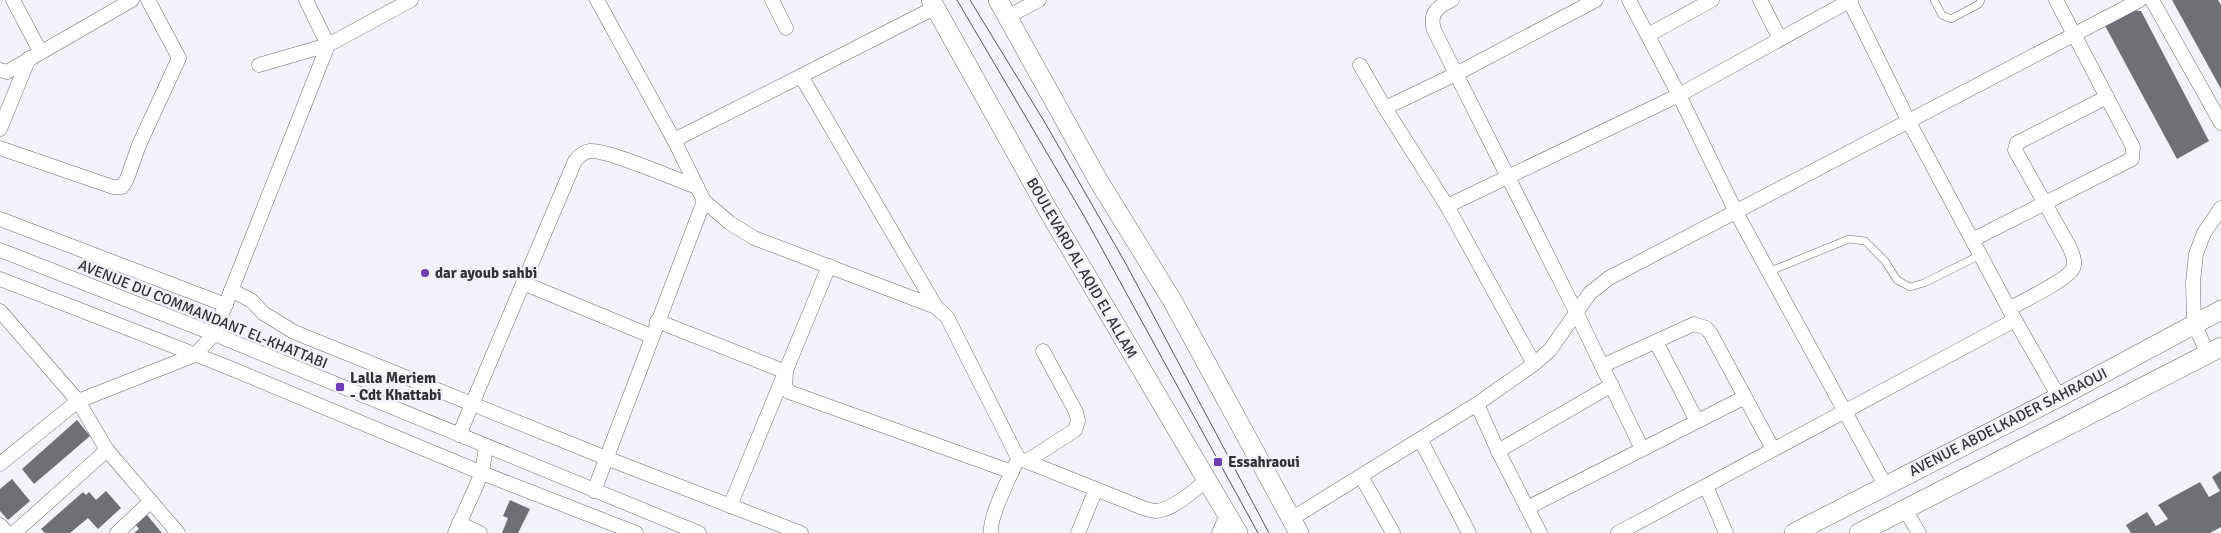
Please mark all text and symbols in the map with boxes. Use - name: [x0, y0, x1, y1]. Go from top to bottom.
- street label: BOULEVARD AL AQID EL ALLAM: [1023, 174, 1141, 362]
- street label: AVENUE DU COMMANDANT EL-KHATTABI: [76, 256, 330, 372]
- place label: dar ayoub sahbi: [435, 264, 537, 282]
- marker: dar ayoub sahbi: [419, 267, 431, 279]
- street label: AVENUE ABDELKADER SAHRAOUI: [1906, 364, 2110, 480]
- place label: Lalla Meriem - Cdt Khattabi: [350, 369, 441, 404]
- marker: Lalla Meriem - Cdt Khattabi: [334, 381, 346, 393]
- place label: Essahraoui: [1228, 453, 1300, 471]
- marker: Essahraoui: [1212, 456, 1224, 468]

